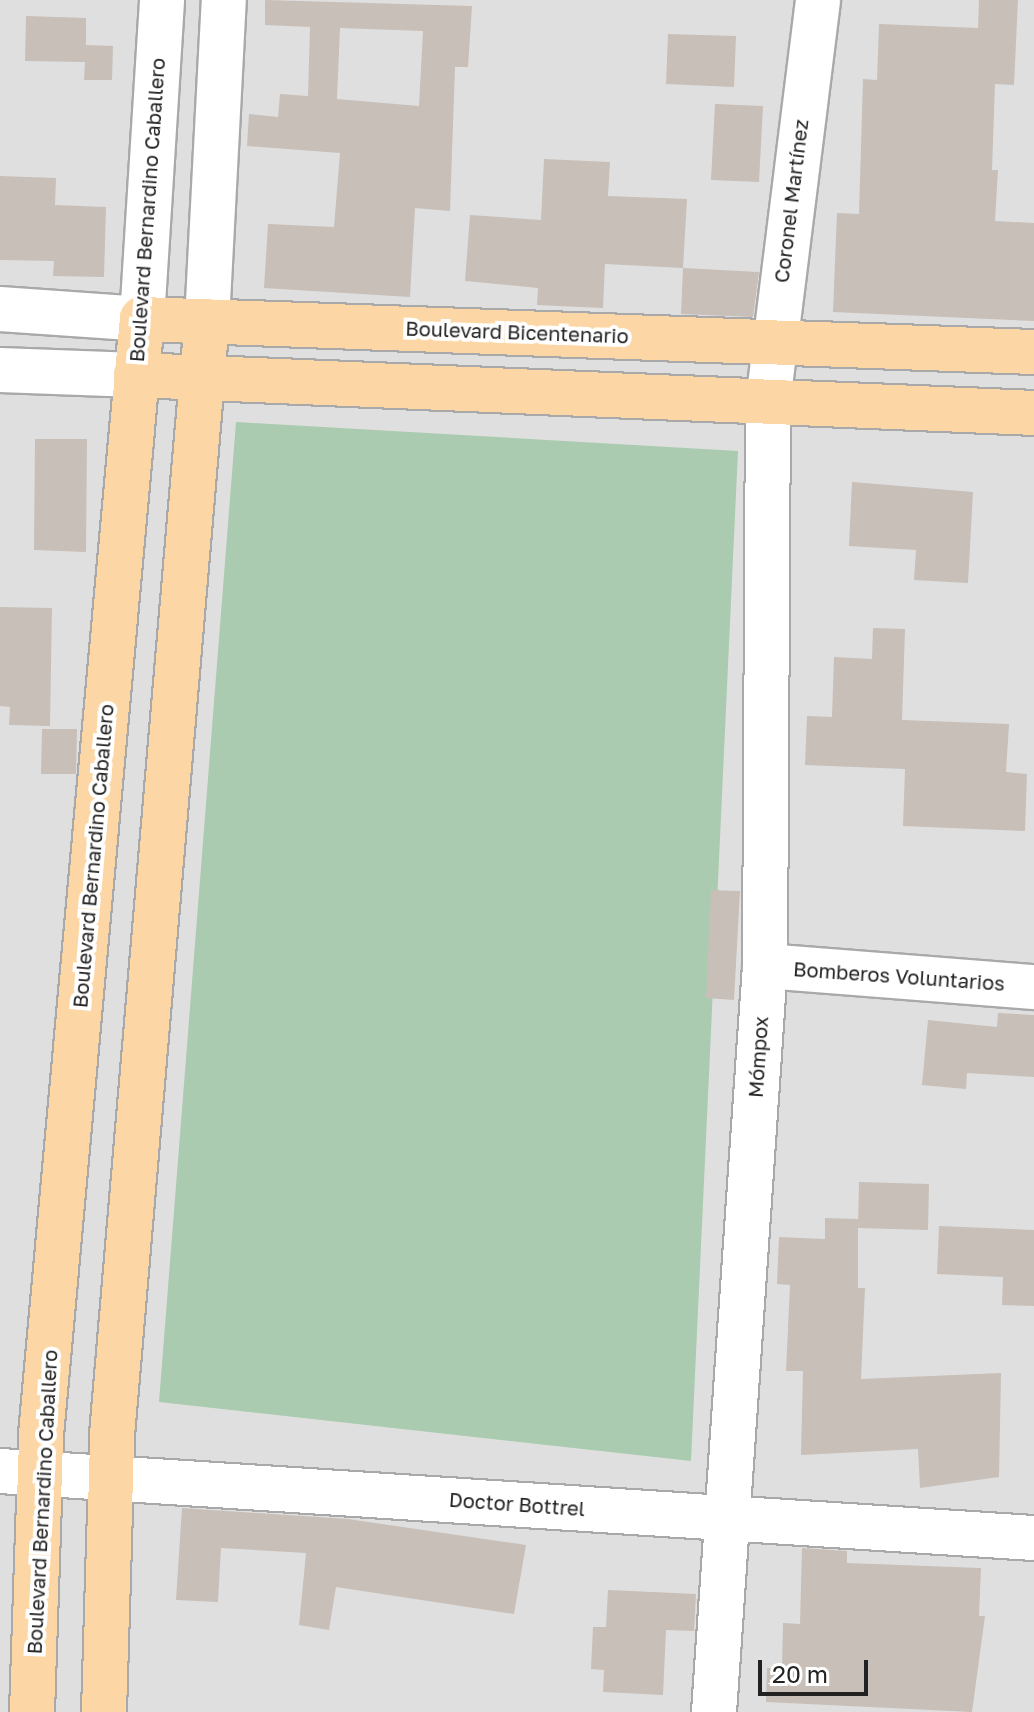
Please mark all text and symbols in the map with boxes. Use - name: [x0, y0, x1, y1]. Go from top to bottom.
- street label: Boulevard Bernardino Caballero: [124, 57, 170, 363]
- street label: Coronel Martínez: [769, 118, 813, 284]
- street label: Boulevard Bicentenario: [405, 316, 629, 348]
- street label: Boulevard Bernardino Caballero: [68, 703, 118, 1009]
- street label: Bomberos Voluntarios: [792, 957, 1006, 995]
- street label: Mómpox: [743, 1015, 773, 1099]
- street label: Boulevard Bernardino Caballero: [22, 1349, 62, 1655]
- street label: Doctor Bottrel: [448, 1487, 586, 1521]
- scale bar: [762, 1644, 872, 1694]
- text: 20 m: [772, 1659, 828, 1688]

